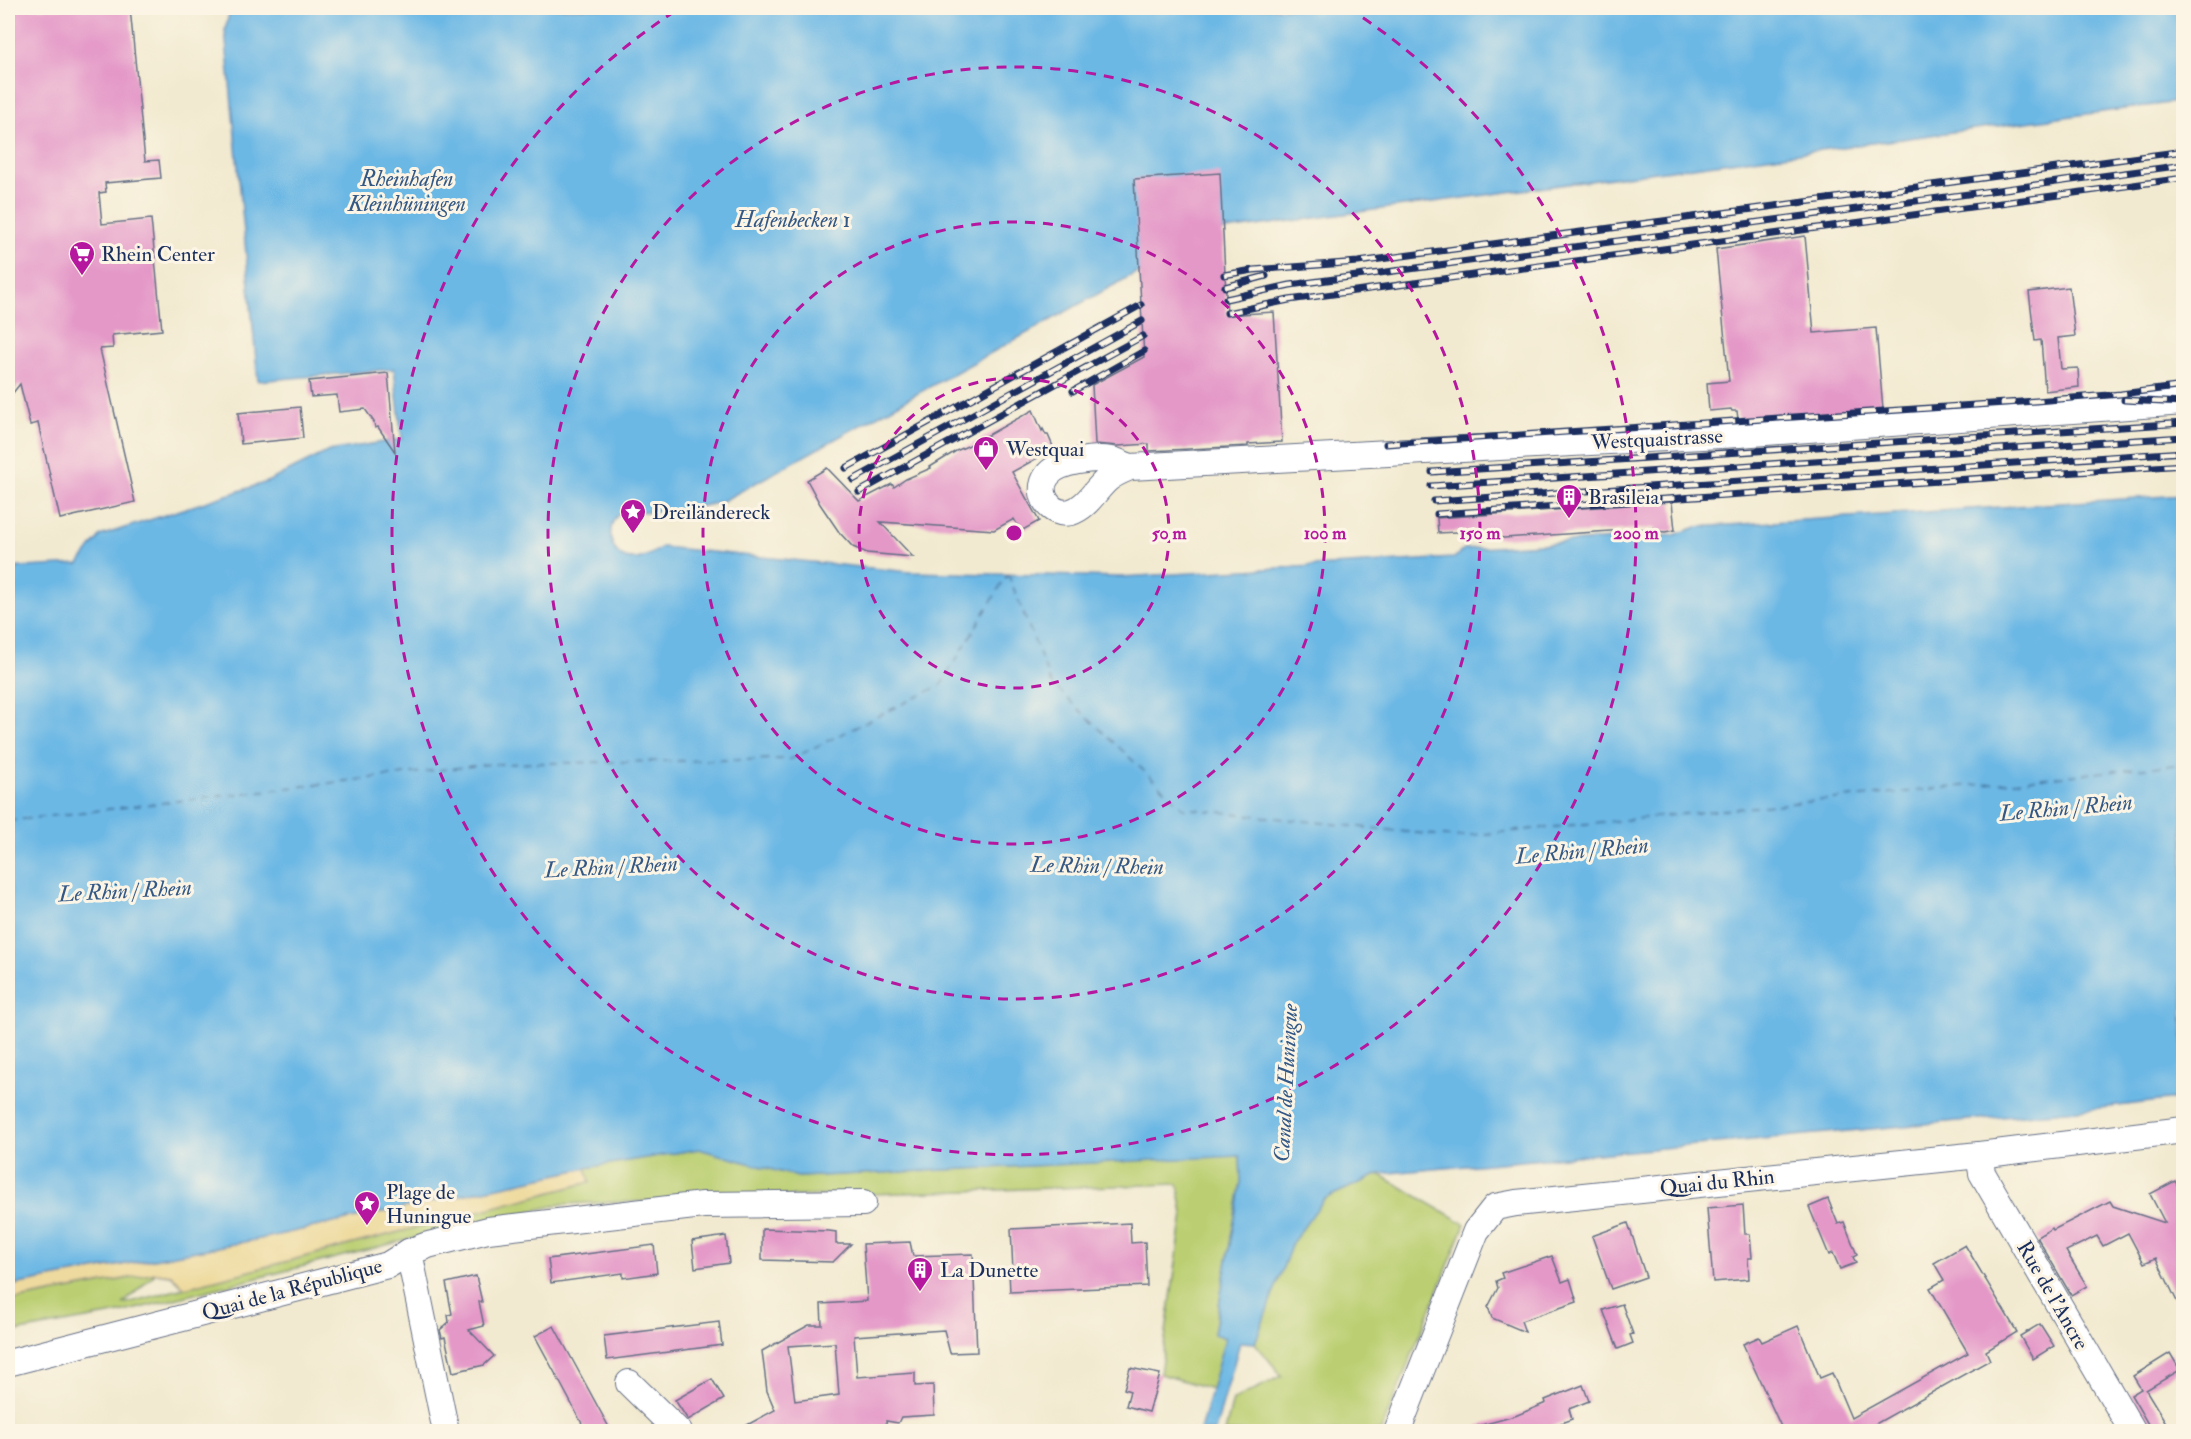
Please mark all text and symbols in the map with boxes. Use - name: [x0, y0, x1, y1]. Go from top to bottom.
- water label: Rheinhafen Kleinhüningen: [347, 165, 466, 218]
- water label: Hafenbecken 1: [734, 206, 851, 234]
- supermarket icon: Rhein Center: [67, 239, 97, 277]
- place label: Rhein Center: [101, 241, 215, 268]
- street label: Westquaistrasse: [1589, 423, 1724, 456]
- shop icon: Westquai: [971, 434, 1001, 472]
- place label: Westquai: [1005, 436, 1085, 463]
- building icon: Brasileia: [1554, 482, 1584, 520]
- place label: Brasileia: [1588, 484, 1660, 511]
- place icon: Dreiländereck: [618, 497, 648, 535]
- place label: Dreiländereck: [652, 499, 770, 526]
- text: 50 m: [1152, 522, 1187, 545]
- text: 100 m: [1304, 522, 1347, 545]
- text: 150 m: [1459, 522, 1502, 545]
- text: 200 m: [1613, 522, 1660, 545]
- centre of rings: [1004, 523, 1024, 543]
- water label: Le Rhin / Rhein: [1997, 788, 2134, 828]
- water label: Le Rhin / Rhein: [1513, 831, 1650, 871]
- water label: Le Rhin / Rhein: [543, 850, 678, 885]
- water label: Le Rhin / Rhein: [1029, 851, 1164, 881]
- water label: Le Rhin / Rhein: [57, 874, 192, 909]
- water label: Canal de Huningue: [1268, 1002, 1304, 1163]
- street label: Quai du Rhin: [1658, 1163, 1776, 1202]
- place label: Plage de Huningue: [386, 1179, 472, 1230]
- place icon: Plage de Huningue: [352, 1189, 382, 1227]
- street label: Rue de l'Ancre: [2011, 1236, 2095, 1355]
- street label: Quai de la République: [199, 1252, 386, 1327]
- building icon: La Dunette: [905, 1255, 935, 1293]
- place label: La Dunette: [940, 1257, 1038, 1284]

